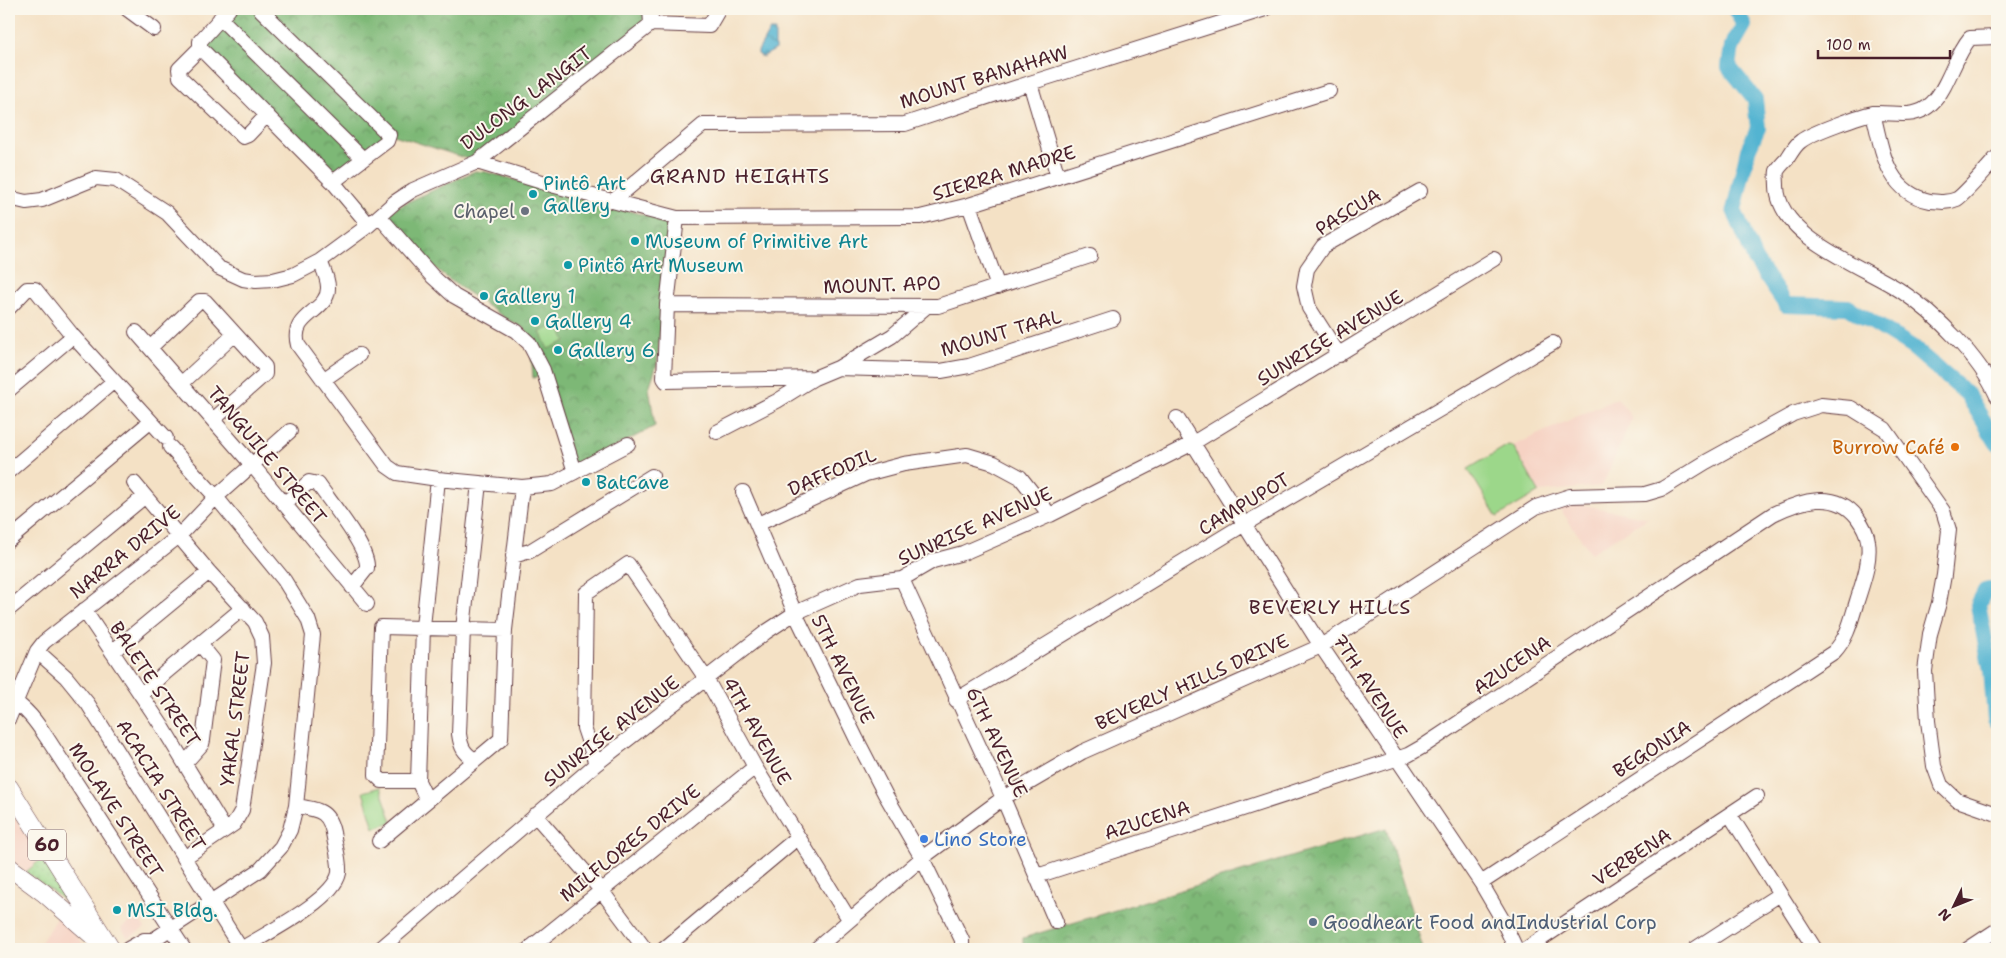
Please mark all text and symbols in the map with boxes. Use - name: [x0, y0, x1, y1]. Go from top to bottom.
- scale bar: [1818, 28, 1951, 60]
- text: 100 m: [1826, 35, 1871, 55]
- street label: MOUNT BANAHAW: [897, 39, 1071, 115]
- street label: DULONG LANGIT: [455, 40, 597, 156]
- street label: SIERRA MADRE: [929, 139, 1079, 207]
- district label: GRAND HEIGHTS: [650, 163, 830, 189]
- place label: Pintô Art Gallery: [543, 171, 626, 218]
- street label: PASCUA: [1311, 183, 1386, 241]
- marker: Pintô Art Gallery: [527, 188, 539, 200]
- place label: Chapel: [453, 199, 515, 224]
- marker: Chapel: [519, 205, 531, 217]
- place label: Museum of Primitive Art: [645, 229, 868, 254]
- marker: Museum of Primitive Art: [629, 235, 641, 247]
- place label: Pintô Art Museum: [578, 253, 744, 278]
- marker: Pintô Art Museum: [562, 259, 574, 271]
- street label: MOUNT. APO: [823, 270, 941, 300]
- place label: Gallery 1: [494, 284, 576, 309]
- street label: SUNRISE AVENUE: [1252, 284, 1408, 392]
- marker: Gallery 1: [478, 290, 490, 302]
- street label: MOUNT TAAL: [938, 304, 1064, 362]
- place label: Gallery 4: [545, 309, 632, 334]
- marker: Gallery 4: [529, 315, 541, 327]
- place label: Gallery 6: [568, 338, 655, 363]
- marker: Gallery 6: [552, 344, 564, 356]
- street label: TANGUILE STREET: [202, 381, 332, 529]
- place label: Burrow Café: [1832, 435, 1945, 460]
- marker: Burrow Café: [1949, 441, 1961, 453]
- street label: DAFFODIL: [784, 442, 880, 502]
- street label: CAMPUPOT: [1194, 467, 1294, 541]
- place label: BatCave: [596, 470, 669, 495]
- marker: BatCave: [580, 476, 592, 488]
- street label: SUNRISE AVENUE: [894, 481, 1056, 571]
- street label: NARRA DRIVE: [64, 500, 186, 604]
- district label: BEVERLY HILLS: [1249, 594, 1411, 620]
- street label: 5TH AVENUE: [806, 610, 880, 728]
- street label: BALETE STREET: [104, 617, 206, 752]
- street label: BEVERLY HILLS DRIVE: [1091, 628, 1293, 736]
- street label: 7TH AVENUE: [1327, 629, 1413, 743]
- street label: AZUCENA: [1468, 630, 1556, 700]
- street label: YAKAL STREET: [214, 650, 256, 788]
- street label: SUNRISE AVENUE: [538, 670, 684, 792]
- street label: 4TH AVENUE: [717, 672, 797, 790]
- street label: 6TH AVENUE: [960, 683, 1034, 801]
- street label: BEGONIA: [1608, 714, 1696, 784]
- street label: ACACIA STREET: [111, 715, 212, 856]
- street label: MOLAVE STREET: [63, 738, 169, 882]
- street label: MILFLORES DRIVE: [554, 778, 706, 908]
- street label: AZUCENA: [1101, 794, 1193, 846]
- street label: VERBENA: [1588, 822, 1676, 892]
- place label: Lino Store: [934, 827, 1027, 852]
- road number: 60: [28, 830, 66, 860]
- marker: Lino Store: [918, 833, 930, 845]
- north arrow: [1928, 880, 1978, 930]
- place label: MSI Bldg.: [127, 898, 218, 923]
- marker: MSI Bldg.: [111, 904, 123, 916]
- text: N: [1934, 905, 1955, 925]
- place label: Goodheart Food andIndustrial Corp: [1323, 910, 1657, 935]
- marker: Goodheart Food andIndustrial Corp: [1307, 916, 1319, 928]

